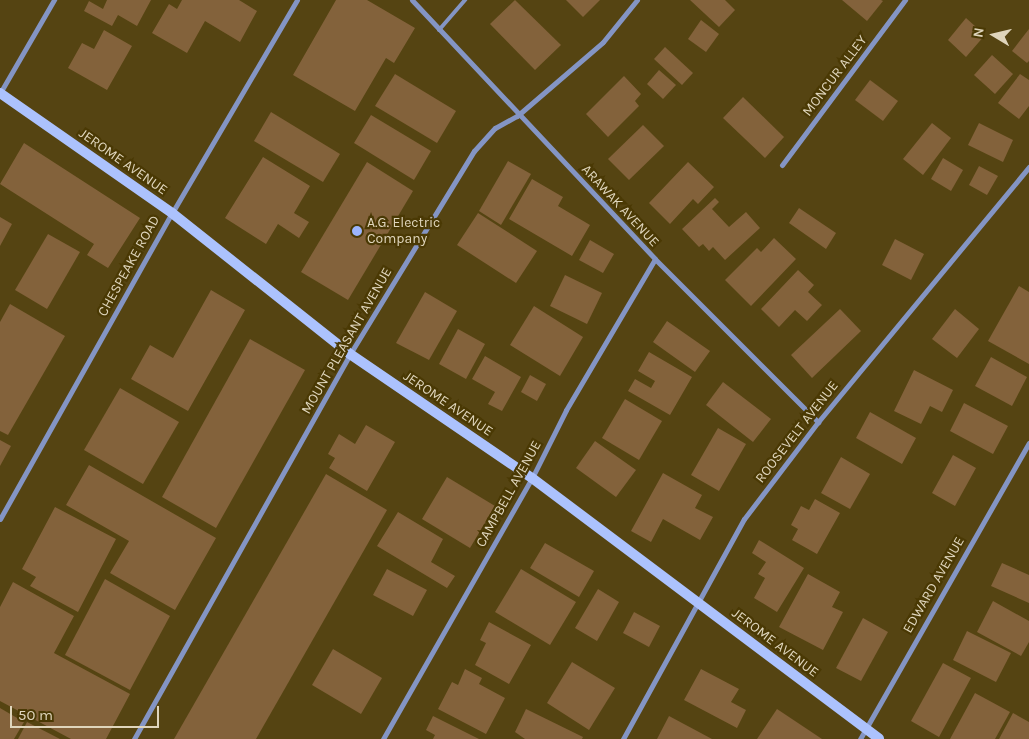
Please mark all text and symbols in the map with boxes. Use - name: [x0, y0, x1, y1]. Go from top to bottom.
- north arrow: [969, 10, 1019, 60]
- text: N: [970, 26, 988, 39]
- street label: MONCUR ALLEY: [799, 32, 871, 120]
- street label: JEROME AVENUE: [76, 125, 170, 199]
- street label: ARAWAK AVENUE: [578, 161, 662, 251]
- street label: CHESPEAKE ROAD: [94, 213, 164, 319]
- place label: A.G. Electric Company: [367, 215, 440, 248]
- marker: A.G. Electric Company: [351, 225, 363, 237]
- street label: MOUNT PLEASANT AVENUE: [298, 265, 396, 417]
- street label: JEROME AVENUE: [400, 368, 496, 440]
- street label: ROOSEVELT AVENUE: [752, 378, 842, 486]
- street label: CAMPBELL AVENUE: [473, 438, 545, 550]
- street label: EDWARD AVENUE: [900, 534, 968, 636]
- street label: JEROME AVENUE: [728, 605, 822, 681]
- scale bar: [12, 696, 161, 728]
- text: 50 m: [18, 706, 53, 724]

